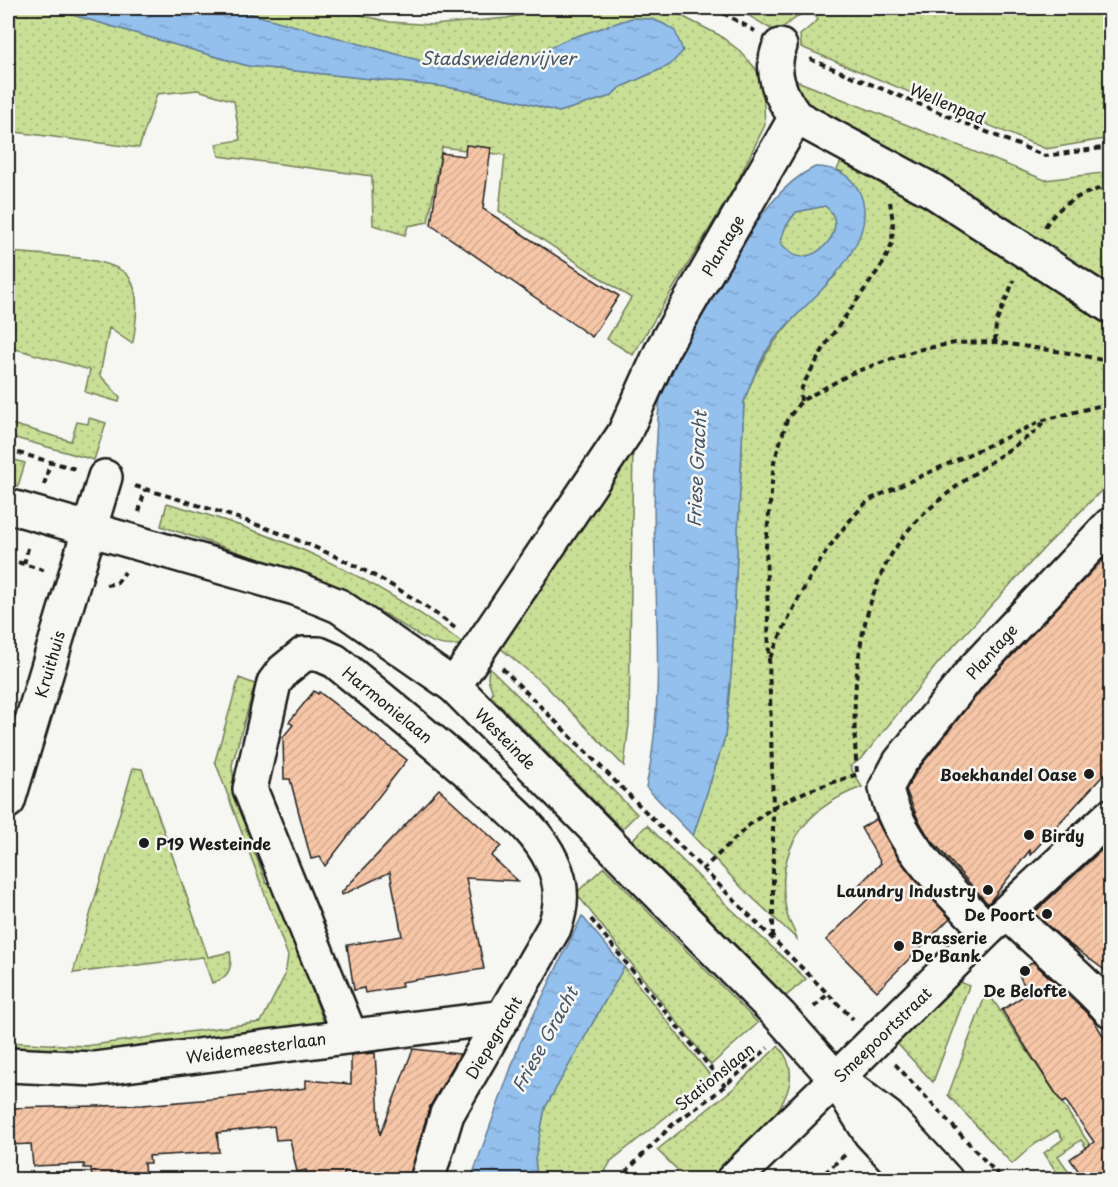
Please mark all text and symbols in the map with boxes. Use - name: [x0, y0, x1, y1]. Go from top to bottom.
- water label: Stadsweidenvijver: [421, 44, 578, 71]
- street label: Wellenpad: [906, 76, 990, 130]
- street label: Plantage: [695, 210, 749, 280]
- water label: Friese Gracht: [679, 408, 713, 528]
- street label: Plantage: [960, 618, 1022, 684]
- street label: Kruithuis: [28, 628, 70, 700]
- street label: Harmonielaan: [337, 660, 439, 748]
- street label: Westeinde: [470, 702, 542, 774]
- place label: Boekhandel Oase: [940, 762, 1077, 786]
- marker: Boekhandel Oase: [1082, 767, 1096, 781]
- place label: Birdy: [1041, 823, 1084, 847]
- marker: Birdy: [1022, 828, 1036, 842]
- place label: P19 Westeinde: [156, 831, 271, 855]
- marker: P19 Westeinde: [137, 836, 151, 850]
- place label: Laundry Industry: [836, 878, 976, 902]
- marker: Laundry Industry: [981, 883, 995, 897]
- place label: De Poort: [964, 902, 1035, 926]
- marker: De Poort: [1040, 907, 1054, 921]
- place label: Brasserie De Bank: [911, 925, 988, 967]
- marker: Brasserie De Bank: [892, 939, 906, 953]
- marker: De Belofte: [1018, 964, 1032, 978]
- place label: De Belofte: [983, 978, 1067, 1002]
- water label: Friese Gracht: [504, 980, 585, 1096]
- street label: Smeepoortstraat: [827, 980, 937, 1087]
- street label: Diepegracht: [459, 991, 527, 1083]
- street label: Weidemeesterlaan: [184, 1025, 328, 1069]
- street label: Stationslaan: [669, 1036, 759, 1116]

